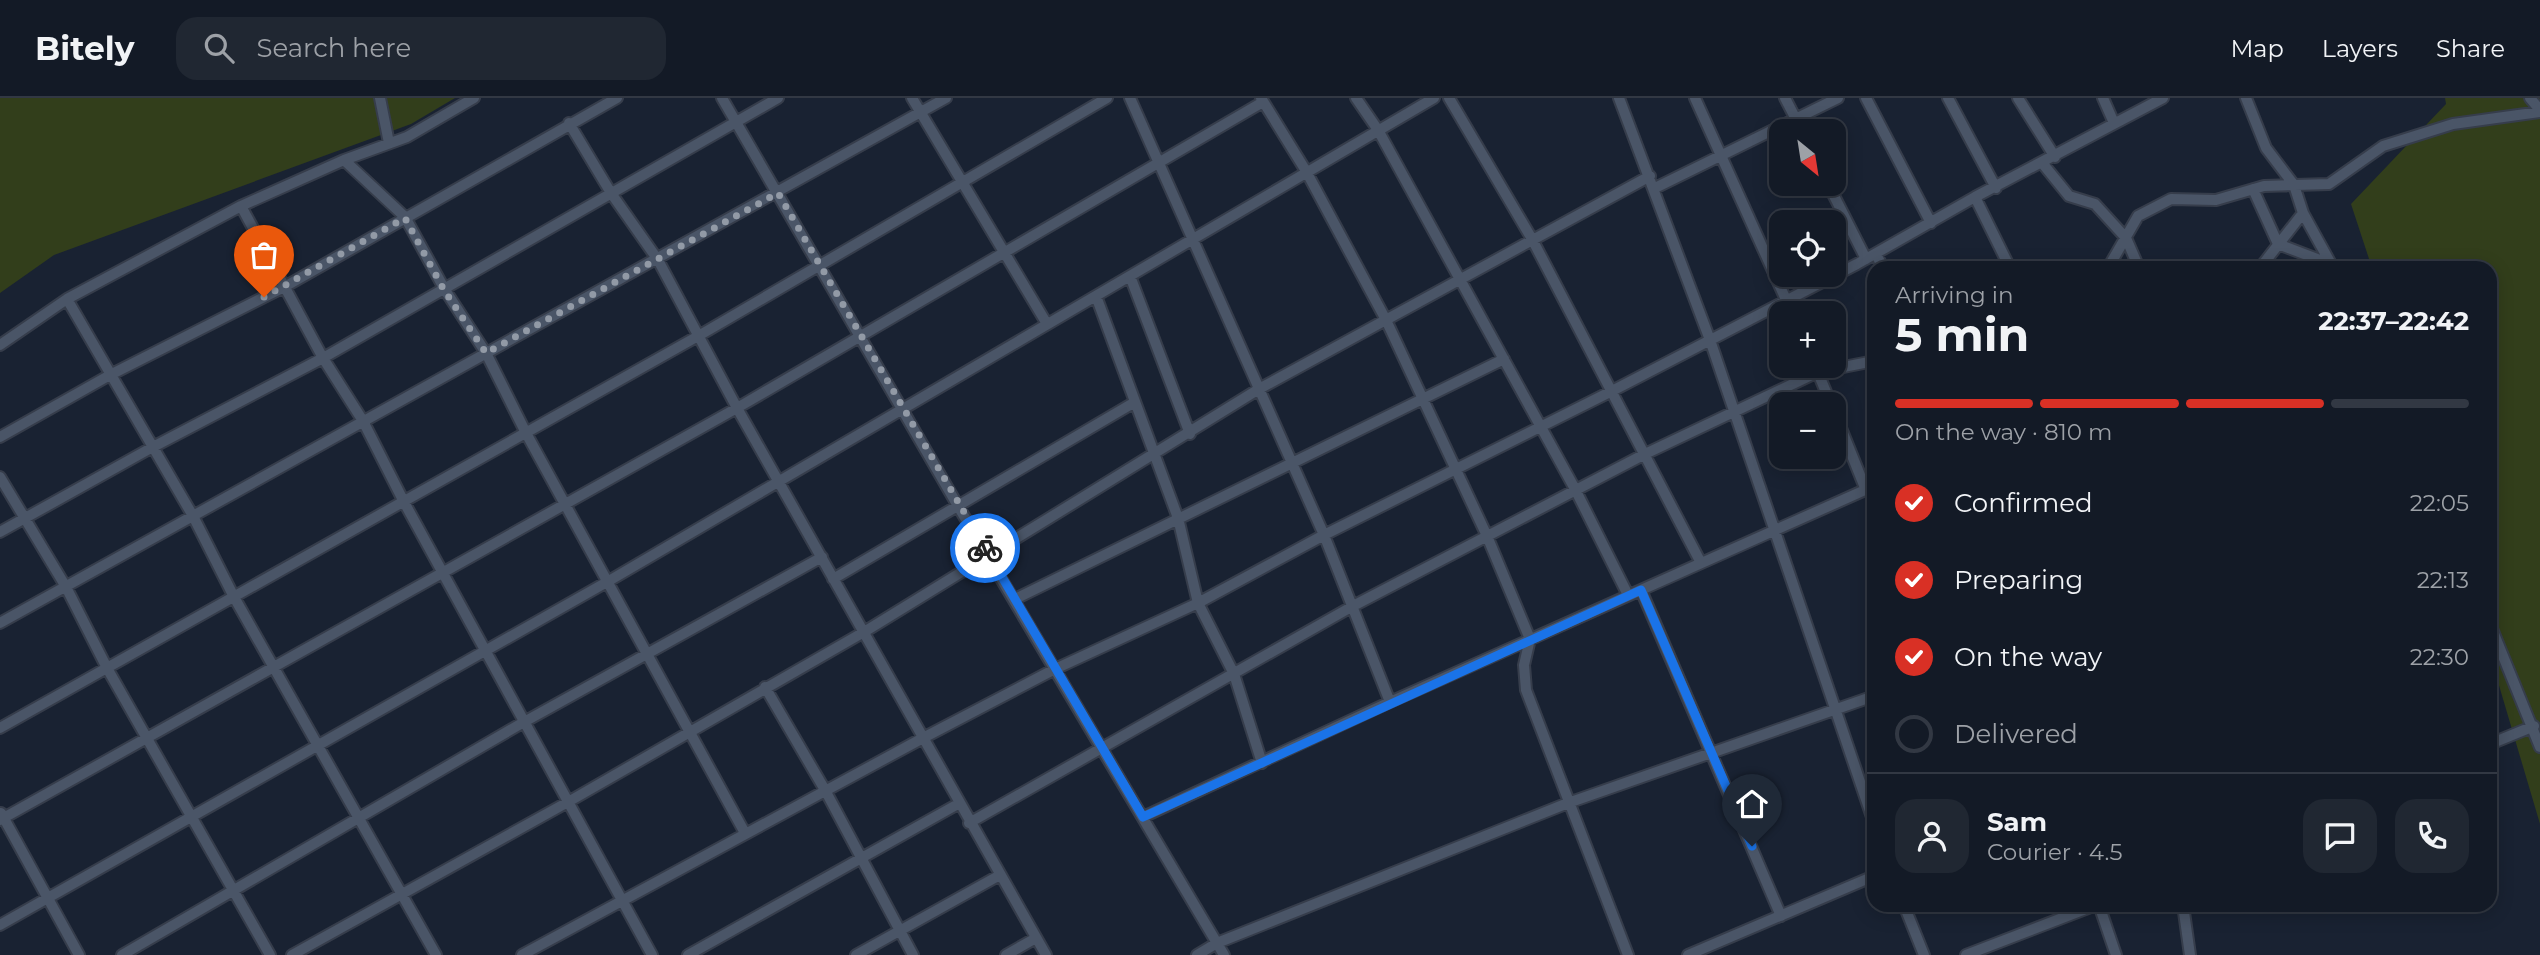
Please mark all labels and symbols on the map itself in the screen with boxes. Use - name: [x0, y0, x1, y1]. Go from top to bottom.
- north arrow: [1769, 119, 1846, 196]
- pin: [234, 225, 294, 297]
- courier: [950, 513, 1020, 583]
- pin: [1722, 774, 1782, 846]

